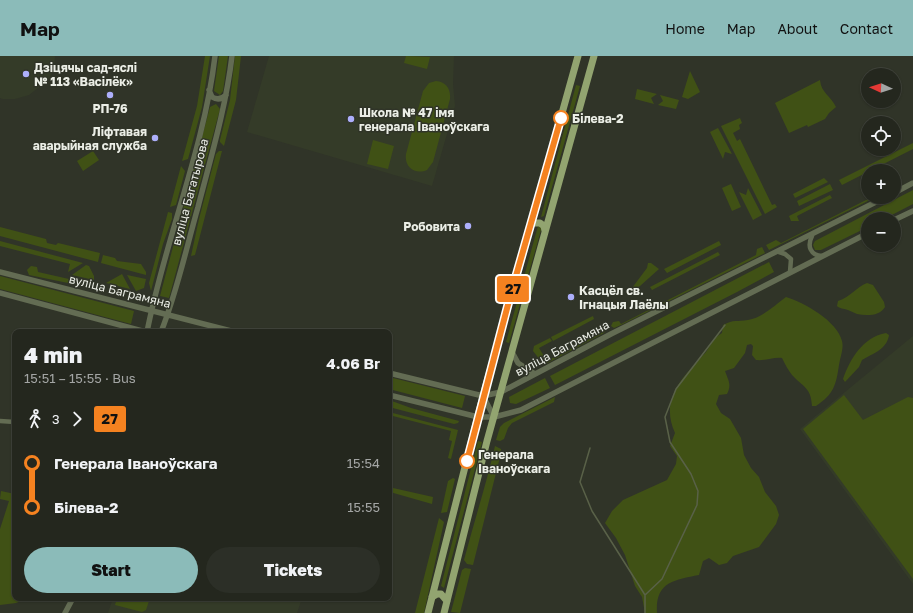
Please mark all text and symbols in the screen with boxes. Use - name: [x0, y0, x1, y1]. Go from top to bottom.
- text: Map: [20, 17, 60, 40]
- text: Home: [665, 20, 705, 37]
- text: Map: [727, 20, 755, 37]
- text: About: [777, 20, 818, 37]
- text: Contact: [840, 20, 893, 37]
- place label: Дзіцячы сад-яслі № 113 «Васілёк»: [34, 60, 137, 89]
- north arrow: [861, 68, 901, 108]
- map controls: [861, 68, 901, 252]
- marker: Дзіцячы сад-яслі № 113 «Васілёк»: [21, 69, 31, 79]
- marker: РП-76: [105, 90, 115, 100]
- place label: РП-76: [92, 101, 128, 116]
- place label: Школа № 47 імя генерала Іваноўскага: [359, 105, 489, 134]
- marker: Білева-2: [553, 110, 569, 126]
- place label: Білева-2: [572, 111, 623, 126]
- marker: Школа № 47 імя генерала Іваноўскага: [346, 114, 356, 124]
- button: locate: [861, 116, 901, 156]
- place label: Ліфтавая аварыйная служба: [33, 124, 147, 153]
- marker: Ліфтавая аварыйная служба: [150, 133, 160, 143]
- street label: вуліца Багатырова: [169, 137, 211, 247]
- button: +: [861, 164, 901, 204]
- button: −: [861, 212, 901, 252]
- place label: Робовита: [403, 219, 460, 234]
- marker: Робовита: [463, 221, 473, 231]
- street label: вуліца Баграмяна: [67, 271, 173, 311]
- line badge: 27: [495, 276, 531, 302]
- text: 27: [505, 280, 521, 297]
- place label: Касцёл св. Ігнацыя Лаёлы: [579, 283, 669, 312]
- marker: Касцёл св. Ігнацыя Лаёлы: [566, 292, 576, 302]
- street label: вуліца Баграмяна: [512, 317, 612, 379]
- text: 4 min: [24, 341, 82, 368]
- text: 4.06 Br: [326, 354, 380, 372]
- text: 15:51 – 15:55 · Bus: [24, 370, 136, 386]
- icon: walk: [24, 408, 46, 430]
- icon: forward: [66, 408, 88, 430]
- text: 27: [102, 410, 118, 427]
- text: 3: [52, 411, 60, 427]
- place label: Генерала Іваноўскага: [478, 447, 550, 476]
- marker: Генерала Іваноўскага: [459, 453, 475, 469]
- text: Генерала Іваноўскага: [54, 454, 218, 472]
- text: 15:54: [347, 455, 380, 471]
- text: Білева-2: [54, 498, 118, 516]
- text: 15:55: [347, 499, 380, 515]
- button: Start: [24, 547, 198, 593]
- button: Tickets: [206, 547, 380, 593]

